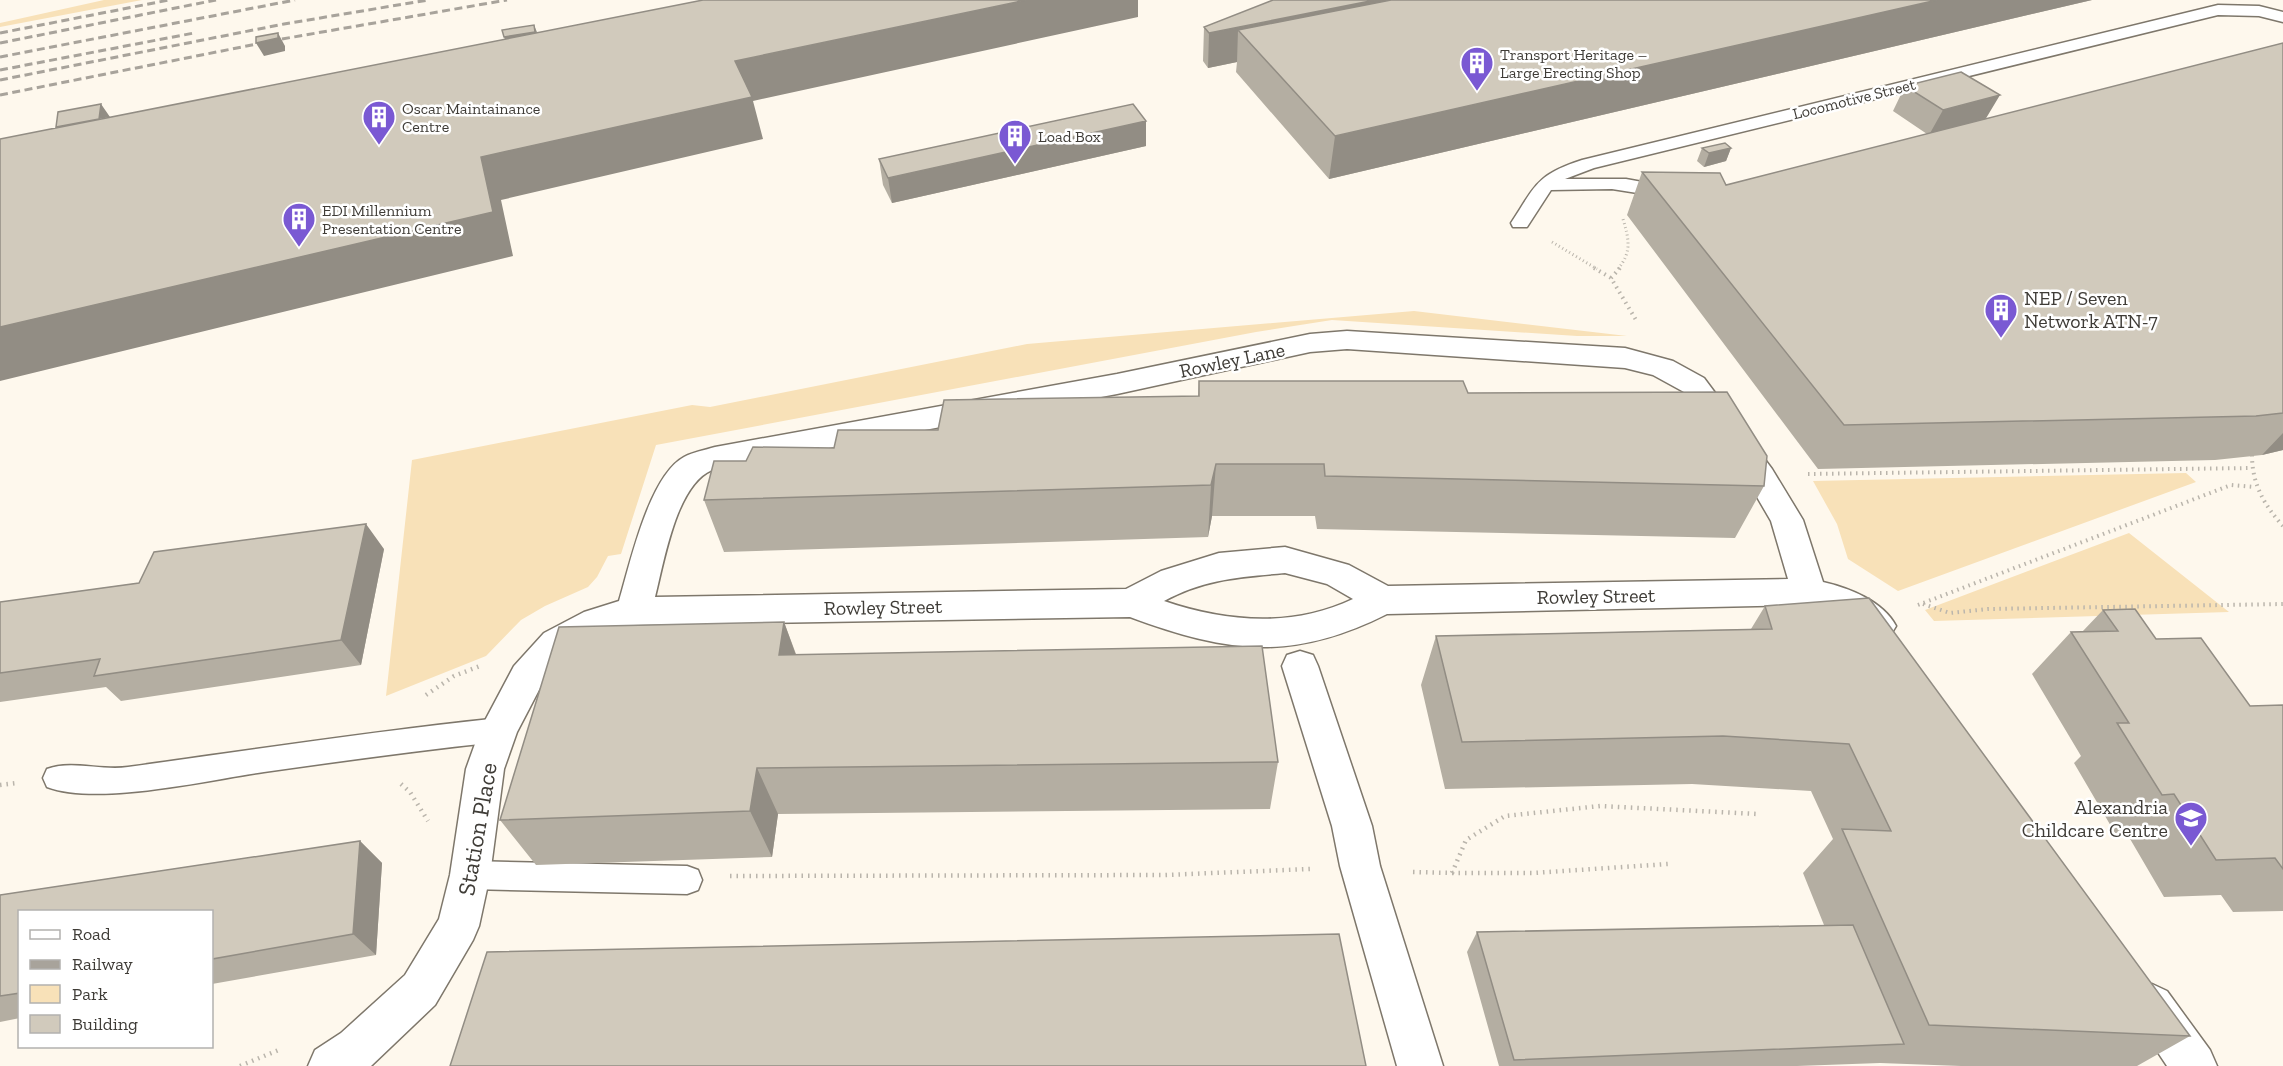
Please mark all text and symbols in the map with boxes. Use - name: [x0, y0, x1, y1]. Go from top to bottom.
- building icon: Transport Heritage – Large Erecting Shop: [1459, 45, 1495, 92]
- place label: Transport Heritage – Large Erecting Shop: [1500, 45, 1648, 82]
- street label: Locomotive Street: [1791, 75, 1917, 123]
- building icon: Oscar Maintainance Centre: [361, 99, 397, 146]
- place label: Oscar Maintainance Centre: [402, 99, 540, 136]
- building icon: Load Box: [997, 118, 1033, 165]
- place label: Load Box: [1038, 127, 1101, 146]
- building icon: EDI Millennium Presentation Centre: [281, 201, 317, 248]
- place label: EDI Millennium Presentation Centre: [322, 201, 461, 238]
- place label: NEP / Seven Network ATN-7: [2024, 286, 2158, 333]
- building icon: NEP / Seven Network ATN-7: [1983, 292, 2019, 339]
- street label: Rowley Lane: [1177, 337, 1287, 383]
- street label: Rowley Street: [1536, 583, 1656, 609]
- street label: Rowley Street: [823, 594, 943, 620]
- street label: Station Place: [451, 760, 503, 898]
- place label: Alexandria Childcare Centre: [2022, 795, 2168, 842]
- school or university icon: Alexandria Childcare Centre: [2173, 800, 2209, 847]
- legend: [18, 910, 213, 1048]
- text: Road: [72, 923, 111, 945]
- text: Railway: [72, 953, 134, 975]
- text: Park: [72, 983, 108, 1005]
- text: Building: [72, 1013, 138, 1035]

